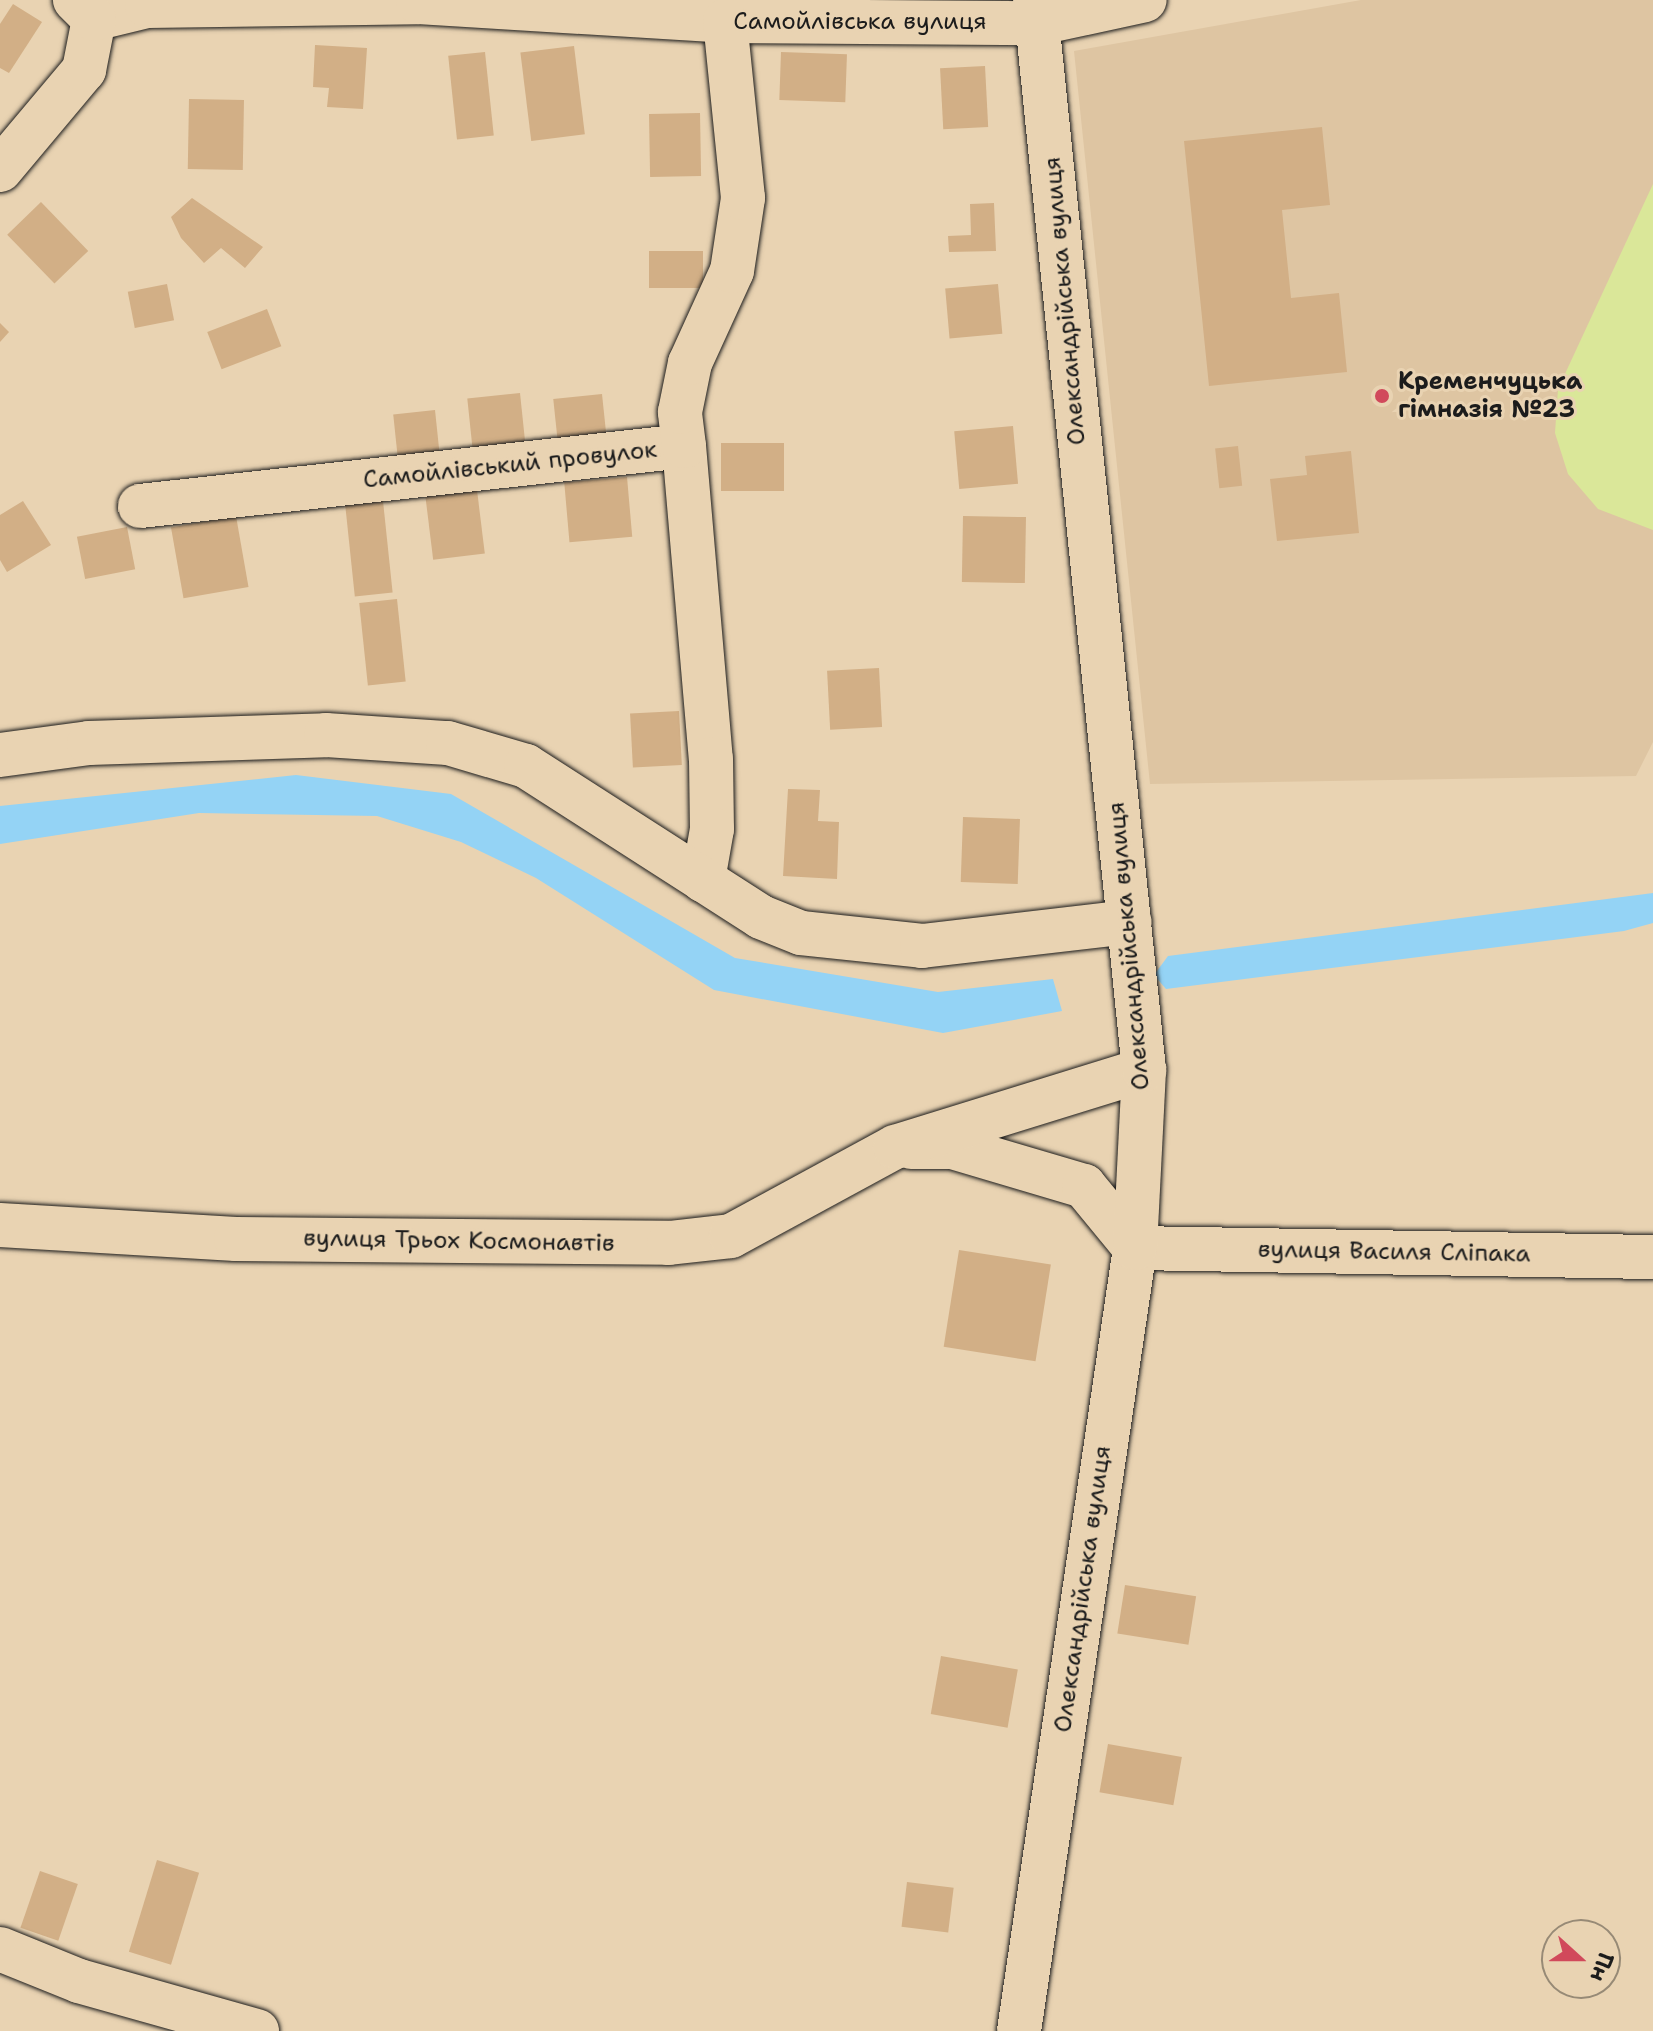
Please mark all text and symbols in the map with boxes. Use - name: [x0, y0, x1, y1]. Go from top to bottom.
- street label: Самойлівська вулиця: [733, 8, 987, 36]
- street label: Олександрійська вулиця: [1038, 156, 1092, 446]
- place label: Кременчуцька гімназія №23: [1398, 368, 1582, 424]
- marker: Кременчуцька гімназія №23: [1373, 387, 1391, 405]
- street label: Самойлівський провулок: [362, 435, 658, 495]
- street label: Олександрійська вулиця: [1102, 801, 1156, 1091]
- street label: вулиця Трьох Космонавтів: [303, 1224, 615, 1258]
- street label: вулиця Василя Сліпака: [1257, 1235, 1531, 1269]
- street label: Олександрійська вулиця: [1049, 1444, 1117, 1734]
- north arrow: [1541, 1919, 1621, 1999]
- text: Пн: [1583, 1948, 1621, 1986]

